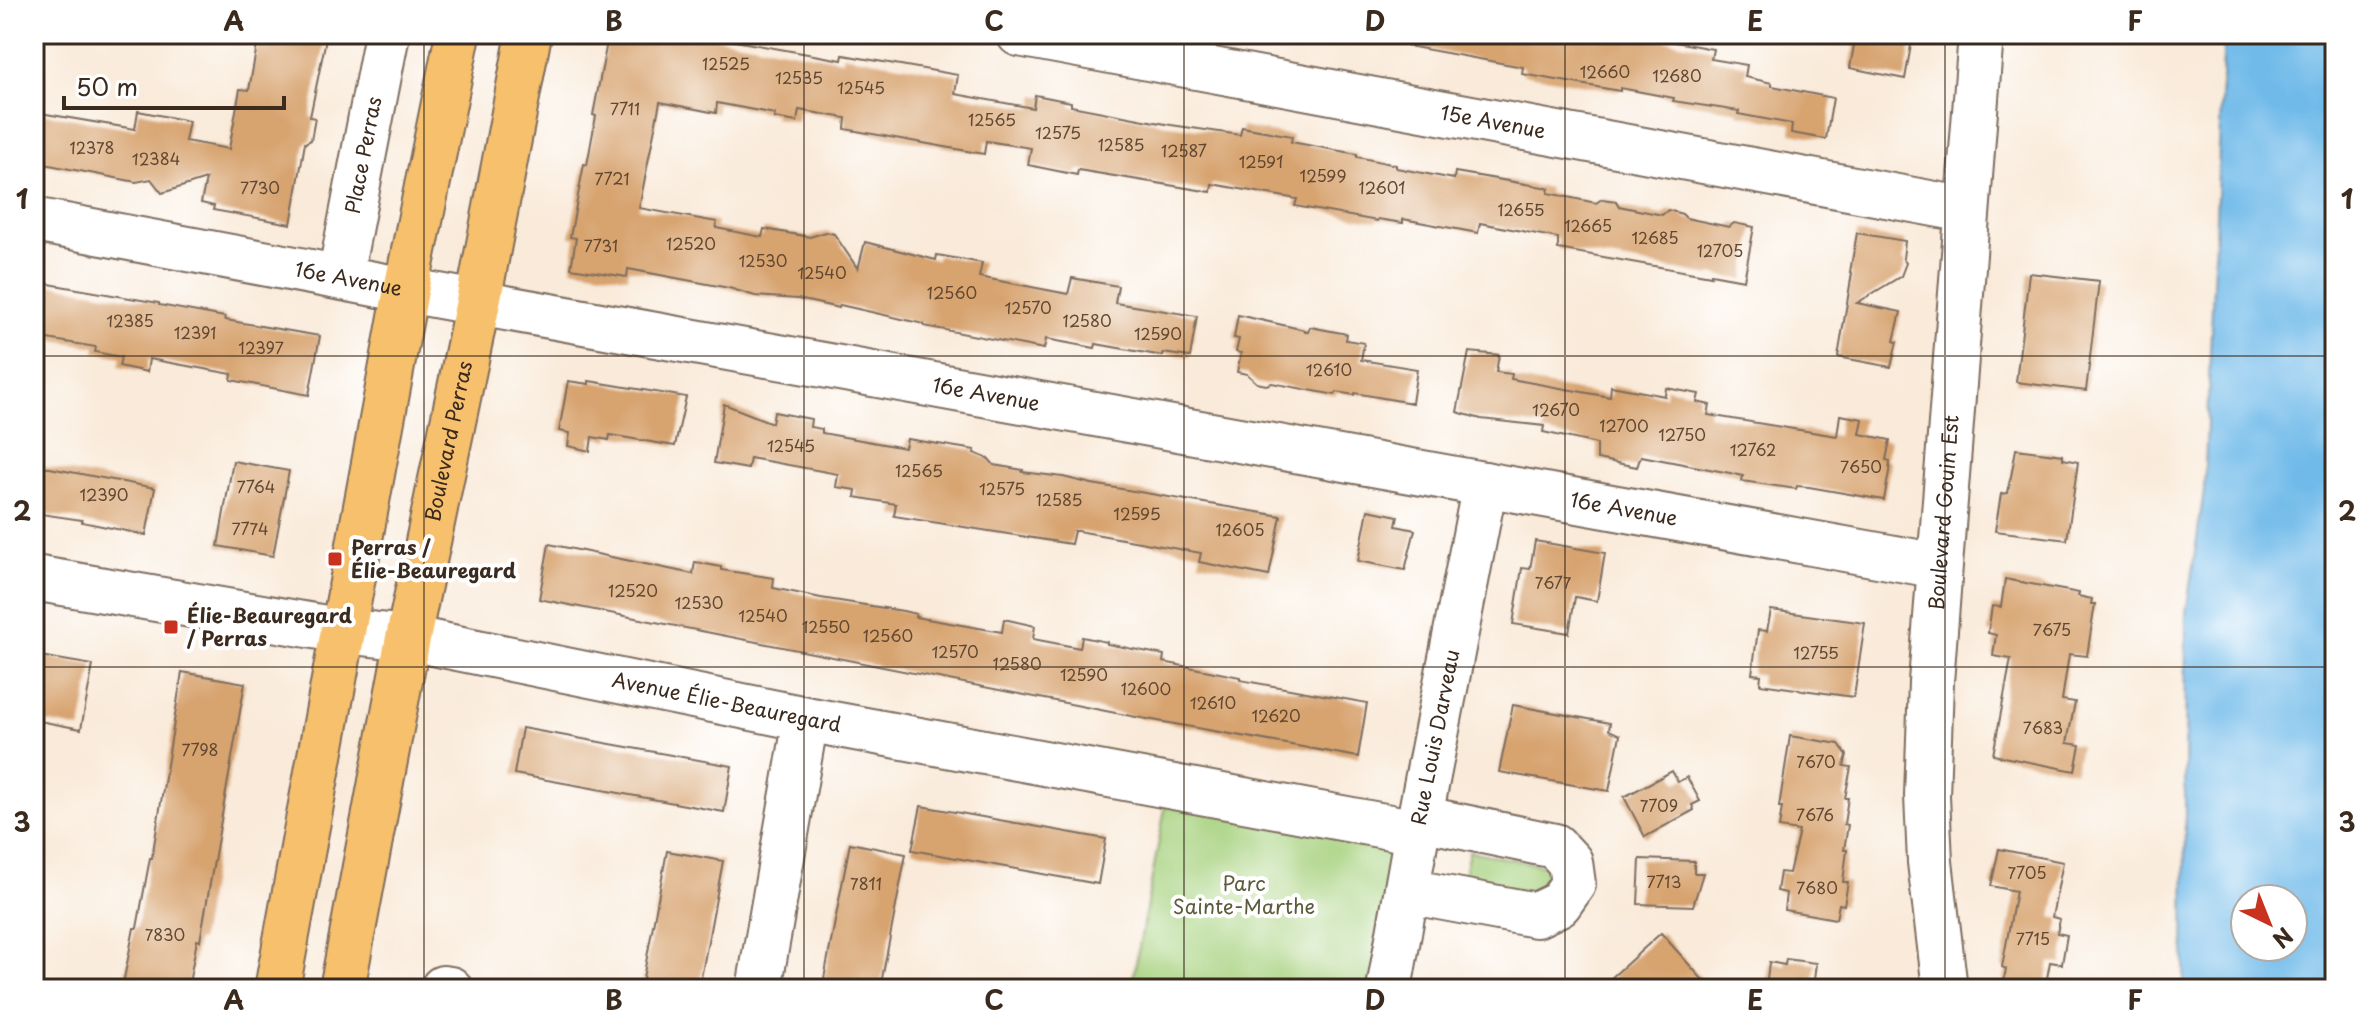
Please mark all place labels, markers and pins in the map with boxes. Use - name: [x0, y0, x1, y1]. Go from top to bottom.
- place label: Perras / Élie-Beauregard: [351, 532, 517, 585]
- marker: Perras / Élie-Beauregard: [326, 550, 344, 568]
- place label: Élie-Beauregard / Perras: [186, 600, 353, 653]
- marker: Élie-Beauregard / Perras: [162, 618, 180, 636]

